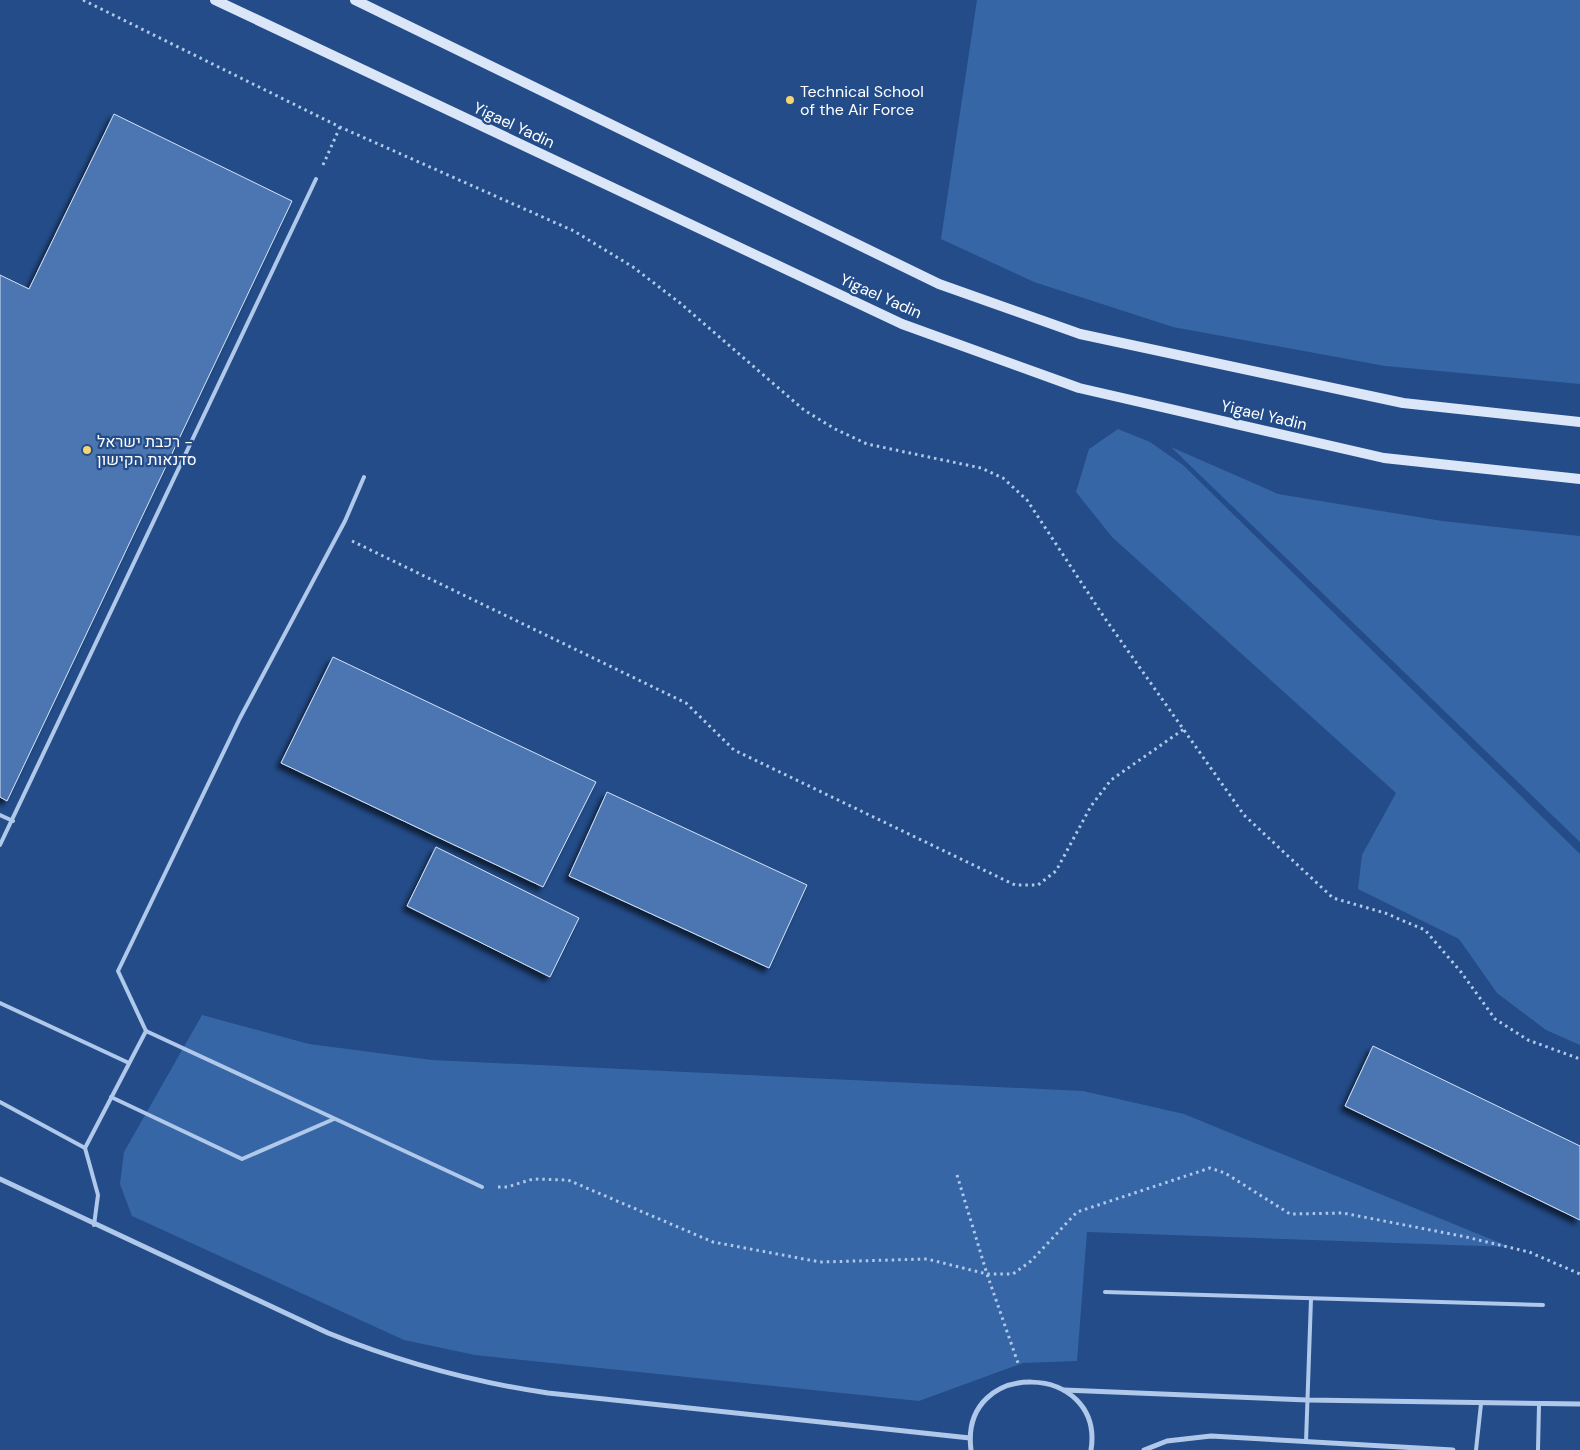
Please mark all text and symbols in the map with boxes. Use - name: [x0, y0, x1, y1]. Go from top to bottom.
- place label: Technical School of the Air Force: [800, 81, 924, 120]
- marker: Technical School of the Air Force: [784, 94, 796, 106]
- street label: Yigael Yadin: [470, 97, 558, 153]
- street label: Yigael Yadin: [837, 269, 925, 323]
- street label: Yigael Yadin: [1219, 395, 1309, 435]
- place label: רכבת ישראל - סדנאות הקישון: [97, 431, 197, 470]
- marker: רכבת ישראל - סדנאות הקישון: [81, 444, 93, 456]

